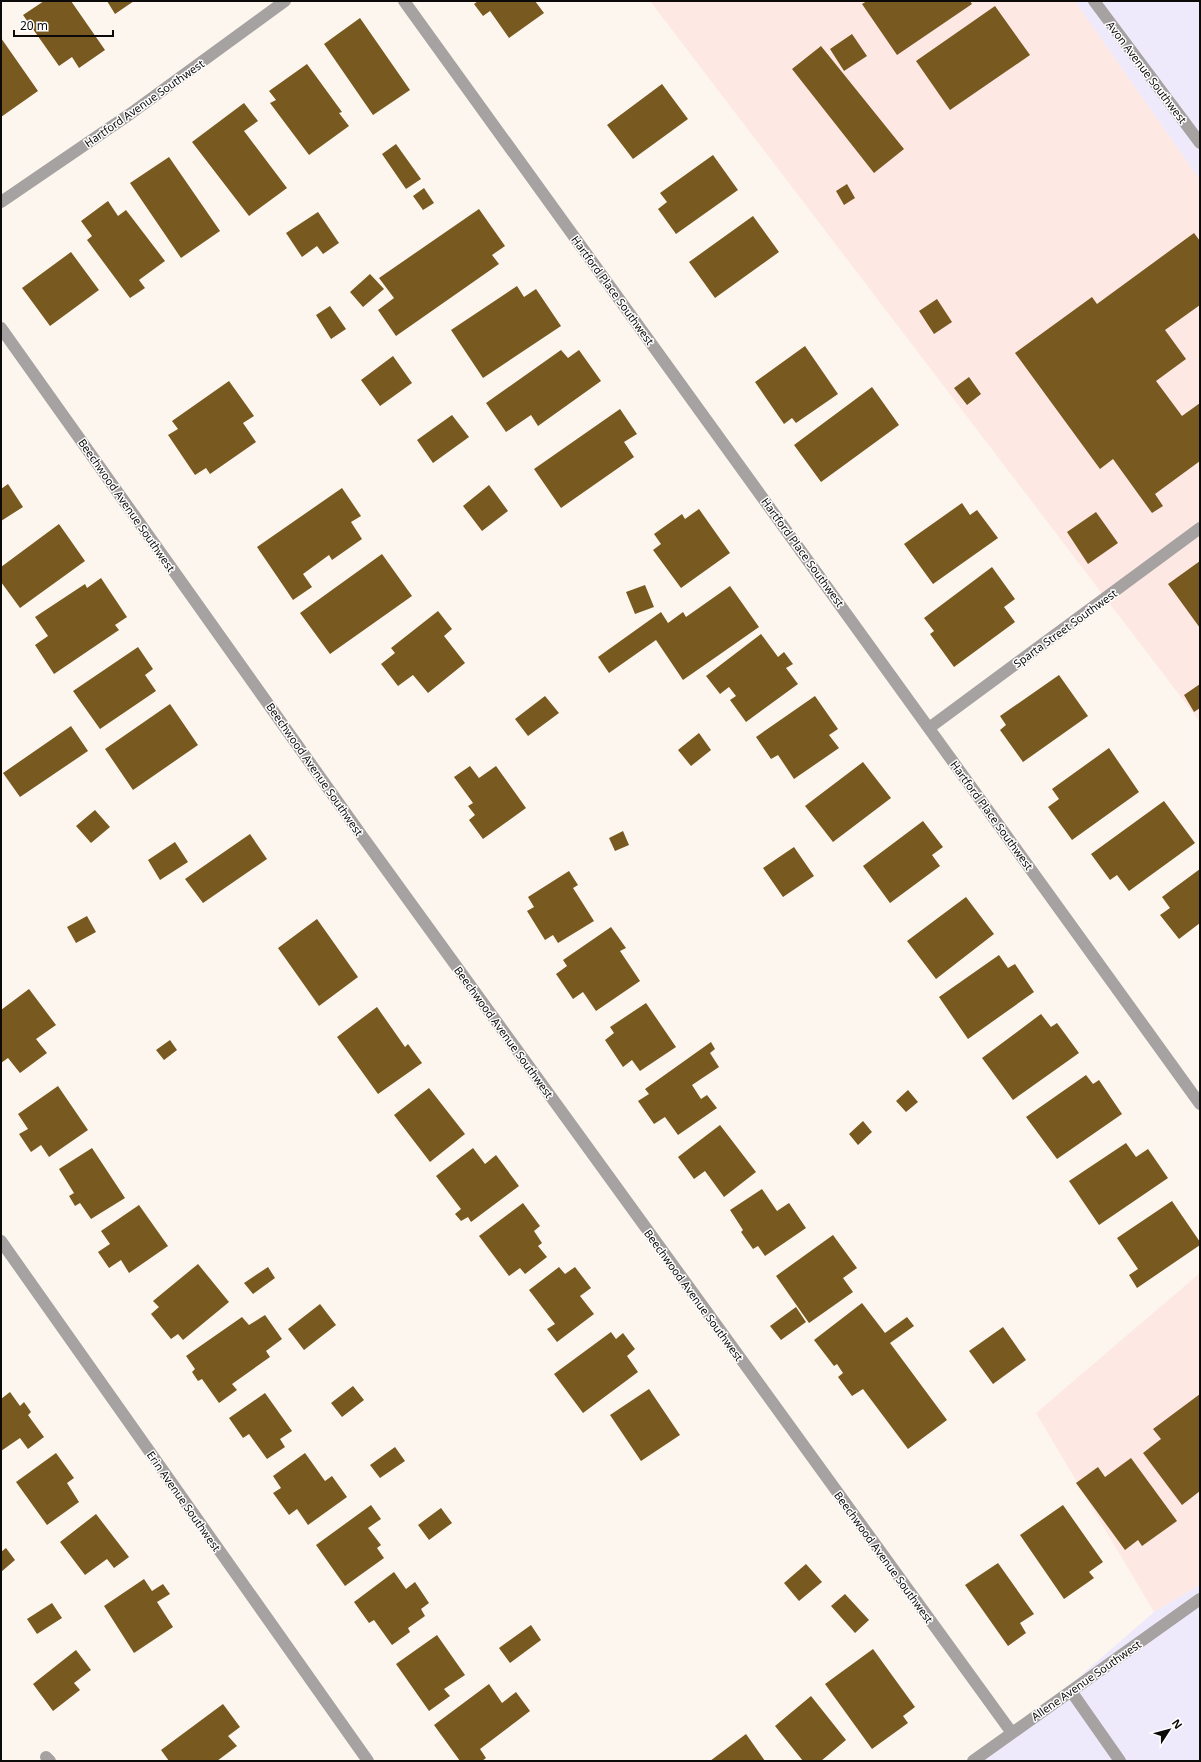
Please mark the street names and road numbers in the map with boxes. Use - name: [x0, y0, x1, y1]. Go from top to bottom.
- street label: Avon Avenue Southwest: [1103, 18, 1191, 126]
- street label: Hartford Avenue Southwest: [81, 56, 207, 150]
- street label: Hartford Place Southwest: [568, 232, 658, 348]
- street label: Beechwood Avenue Southwest: [75, 436, 179, 574]
- street label: Hartford Place Southwest: [758, 494, 848, 610]
- street label: Sparta Street Southwest: [1010, 585, 1120, 671]
- street label: Beechwood Avenue Southwest: [263, 700, 367, 838]
- street label: Hartford Place Southwest: [947, 757, 1037, 873]
- street label: Beechwood Avenue Southwest: [451, 963, 557, 1101]
- street label: Beechwood Avenue Southwest: [641, 1226, 747, 1364]
- street label: Erin Avenue Southwest: [144, 1448, 224, 1554]
- street label: Beechwood Avenue Southwest: [831, 1488, 937, 1626]
- street label: Allene Avenue Southwest: [1028, 1636, 1144, 1724]

